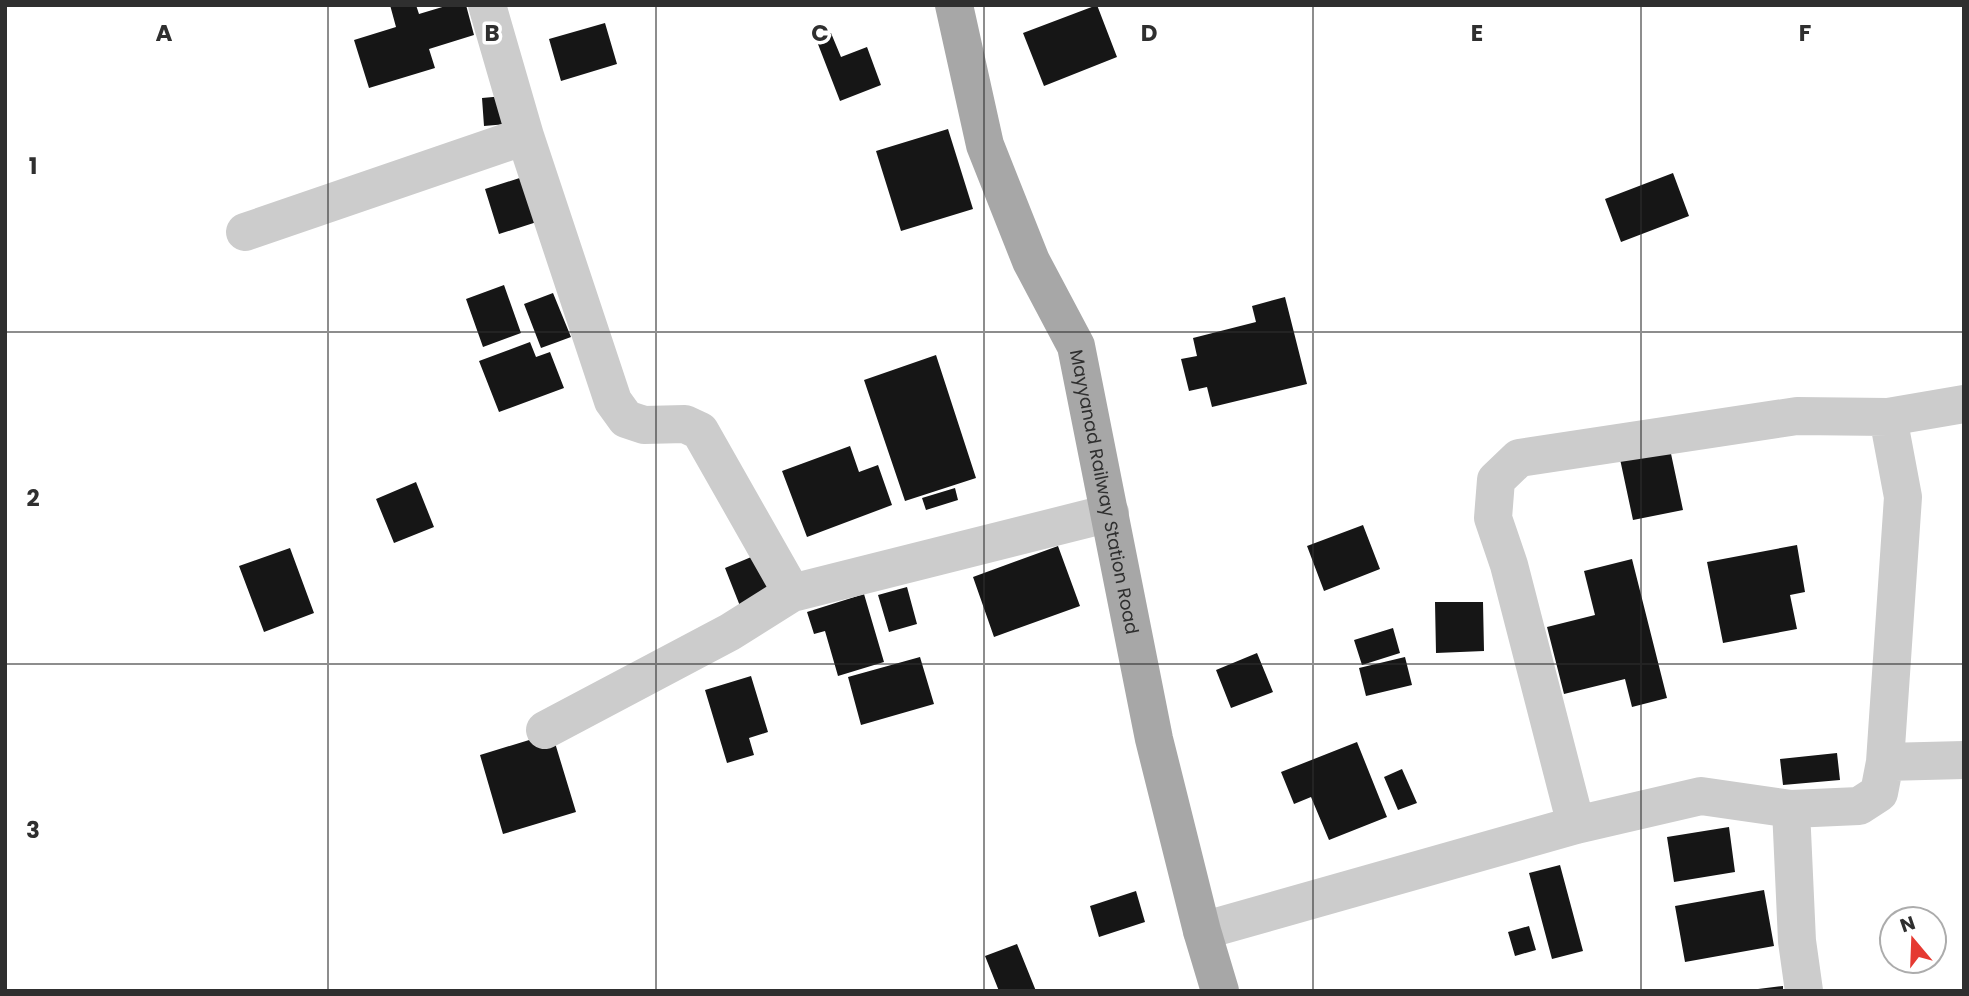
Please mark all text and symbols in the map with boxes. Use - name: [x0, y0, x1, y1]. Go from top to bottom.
- text: A: [156, 17, 173, 49]
- text: B: [484, 17, 500, 49]
- text: C: [811, 17, 829, 49]
- text: D: [1141, 17, 1157, 49]
- text: E: [1471, 17, 1483, 49]
- text: F: [1799, 17, 1811, 49]
- text: 1: [29, 150, 37, 182]
- street label: Mayyanad Railway Station Road: [1064, 347, 1145, 636]
- text: 2: [26, 482, 40, 514]
- text: 3: [26, 814, 40, 846]
- north arrow: [1878, 905, 1948, 975]
- text: N: [1896, 909, 1919, 939]

